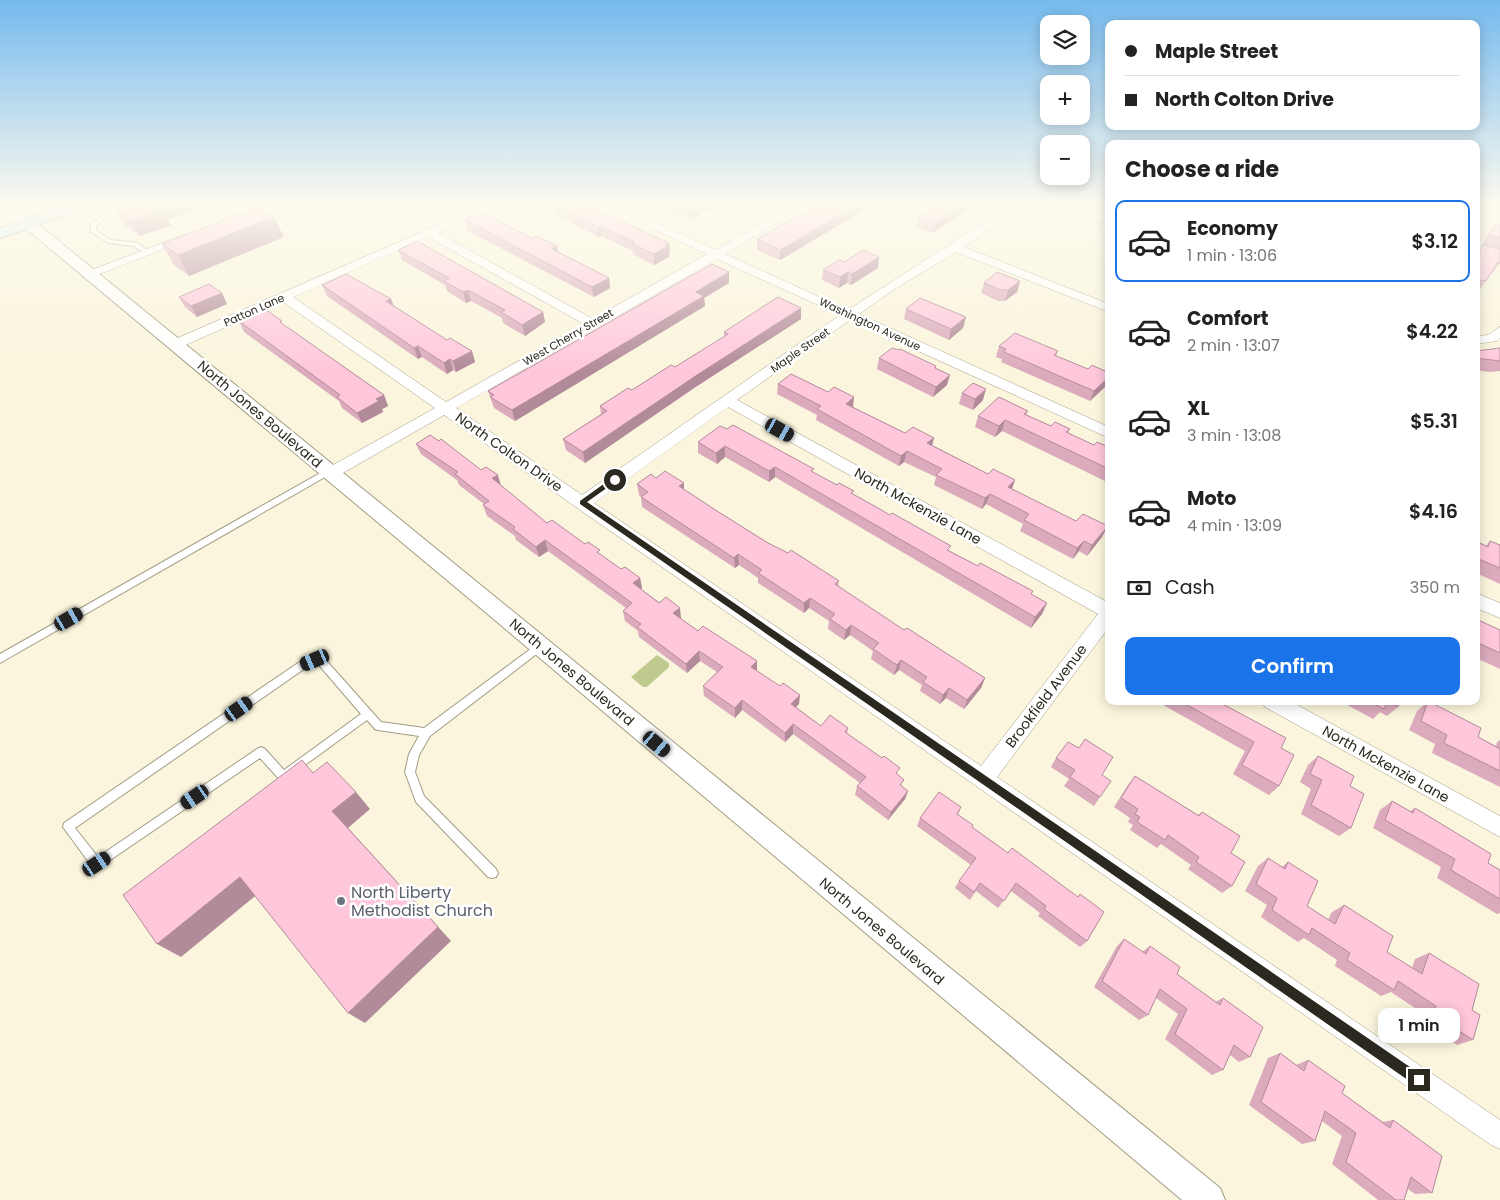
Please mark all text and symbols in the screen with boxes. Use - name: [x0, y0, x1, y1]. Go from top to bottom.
- map controls: [1040, 15, 1090, 185]
- button: layers: [1040, 15, 1090, 65]
- text: Maple Street: [1155, 38, 1278, 65]
- button: +: [1040, 75, 1090, 125]
- text: North Colton Drive: [1155, 86, 1334, 113]
- button: −: [1040, 135, 1090, 185]
- text: Choose a ride: [1125, 154, 1279, 185]
- text: Economy: [1187, 215, 1278, 242]
- icon: car: [1127, 219, 1172, 264]
- text: $3.12: [1411, 228, 1458, 255]
- text: 1 min · 13:06: [1187, 244, 1277, 267]
- street label: Patton Lane: [221, 289, 287, 331]
- street label: Washington Avenue: [817, 293, 924, 355]
- street label: West Cherry Street: [520, 305, 616, 369]
- text: Comfort: [1187, 305, 1269, 332]
- icon: car: [1127, 309, 1172, 354]
- text: $4.22: [1406, 318, 1458, 345]
- street label: Maple Street: [767, 324, 833, 376]
- text: 2 min · 13:07: [1187, 334, 1280, 357]
- street label: North Jones Boulevard: [193, 356, 327, 472]
- text: XL: [1187, 395, 1210, 422]
- icon: car: [1127, 399, 1172, 444]
- street label: North Colton Drive: [451, 407, 567, 497]
- text: $5.31: [1410, 408, 1458, 435]
- car: [763, 416, 796, 444]
- text: 3 min · 13:08: [1187, 424, 1281, 447]
- street label: North Mckenzie Lane: [851, 463, 985, 549]
- route start: [604, 469, 626, 491]
- text: Moto: [1187, 485, 1236, 512]
- icon: car: [1127, 489, 1172, 534]
- text: $4.16: [1409, 498, 1458, 525]
- text: 4 min · 13:09: [1187, 514, 1282, 537]
- icon: cash: [1125, 574, 1153, 602]
- text: Cash: [1165, 574, 1215, 601]
- text: 350 m: [1410, 576, 1460, 599]
- car: [52, 605, 85, 633]
- street label: North Jones Boulevard: [505, 614, 639, 730]
- button: Confirm: [1125, 637, 1460, 695]
- street label: Brookfield Avenue: [1000, 640, 1092, 752]
- car: [298, 647, 331, 673]
- car: [222, 694, 255, 724]
- street label: North Mckenzie Lane: [1319, 721, 1453, 807]
- car: [640, 729, 673, 759]
- car: [178, 782, 211, 812]
- car: [80, 849, 113, 879]
- street label: North Jones Boulevard: [815, 873, 949, 989]
- place label: North Liberty Methodist Church: [351, 881, 493, 922]
- marker: North Liberty Methodist Church: [335, 895, 347, 907]
- callout: 1 min: [1378, 1008, 1460, 1042]
- text: 1 min: [1398, 1014, 1440, 1037]
- route end: [1408, 1069, 1430, 1091]

